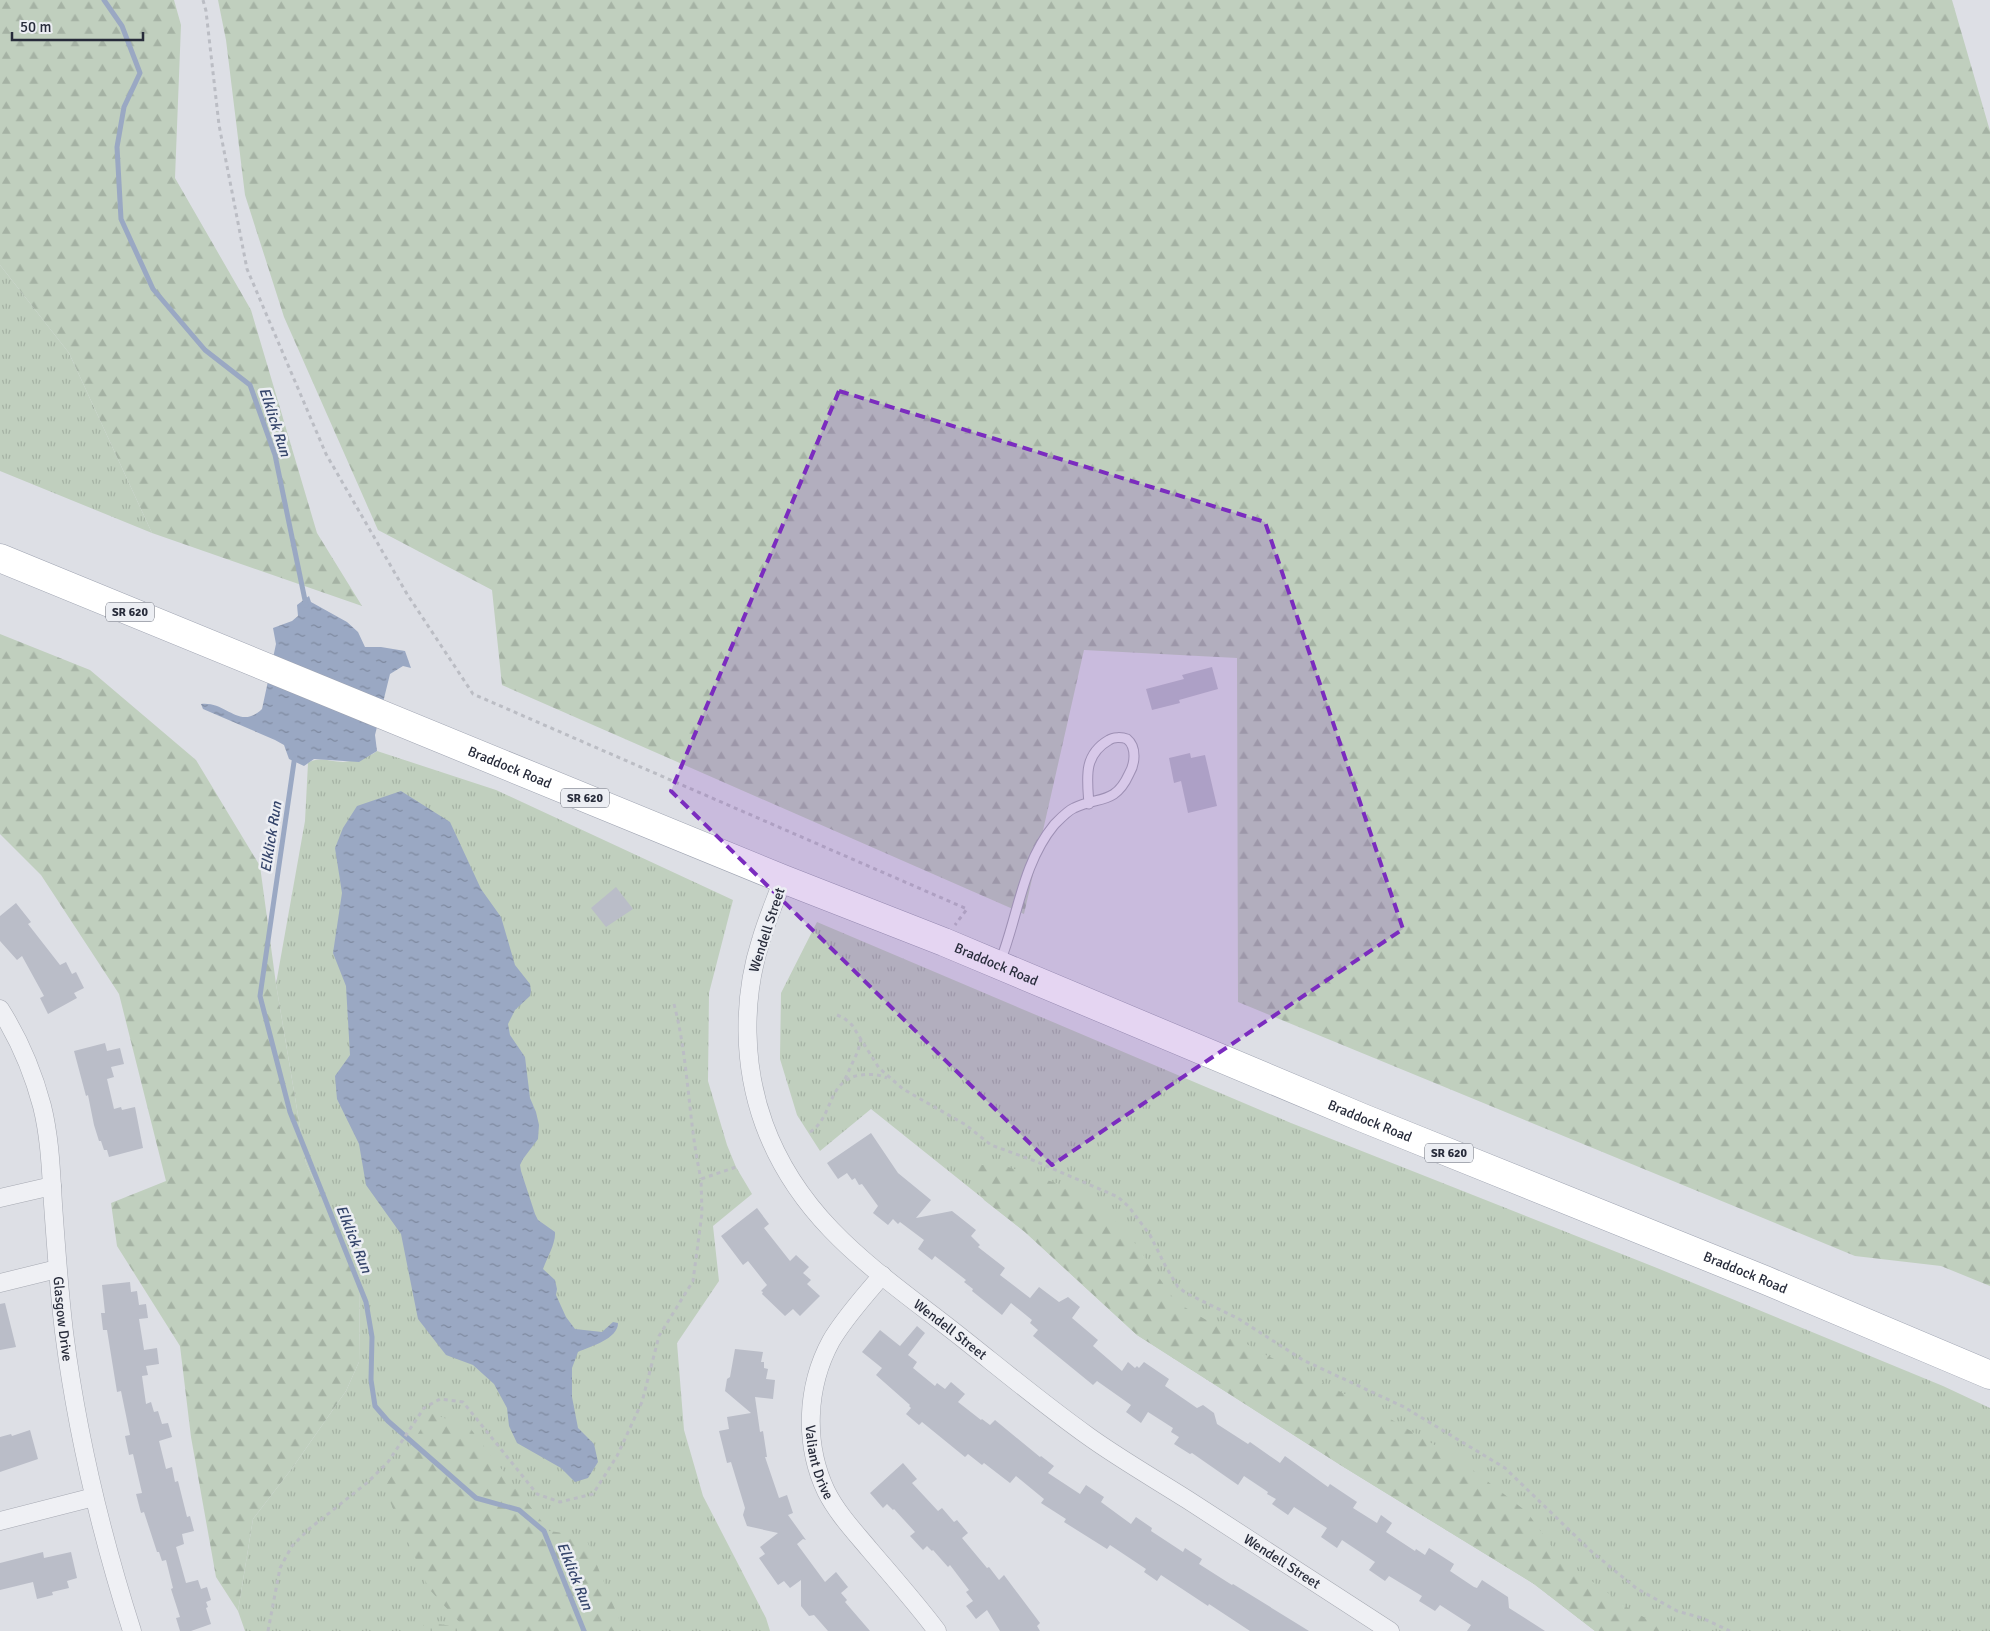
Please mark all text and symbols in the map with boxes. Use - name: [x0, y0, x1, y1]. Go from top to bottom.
- scale bar: [12, 10, 144, 42]
- text: 50 m: [20, 18, 51, 36]
- water label: Elklick Run: [255, 385, 295, 460]
- road number: SR 620: [106, 602, 154, 622]
- street label: Braddock Road: [465, 742, 554, 792]
- road number: SR 620: [561, 788, 609, 808]
- water label: Elklick Run: [257, 799, 286, 874]
- street label: Wendell Street: [745, 885, 789, 974]
- street label: Braddock Road: [952, 939, 1041, 989]
- street label: Braddock Road: [1325, 1096, 1414, 1145]
- road number: SR 620: [1425, 1144, 1473, 1162]
- water label: Elklick Run: [332, 1202, 376, 1276]
- street label: Braddock Road: [1701, 1248, 1790, 1297]
- street label: Glasgow Drive: [50, 1276, 76, 1362]
- street label: Wendell Street: [910, 1295, 991, 1363]
- street label: Valiant Drive: [802, 1425, 837, 1502]
- street label: Wendell Street: [1241, 1530, 1324, 1592]
- water label: Elklick Run: [553, 1539, 597, 1613]

